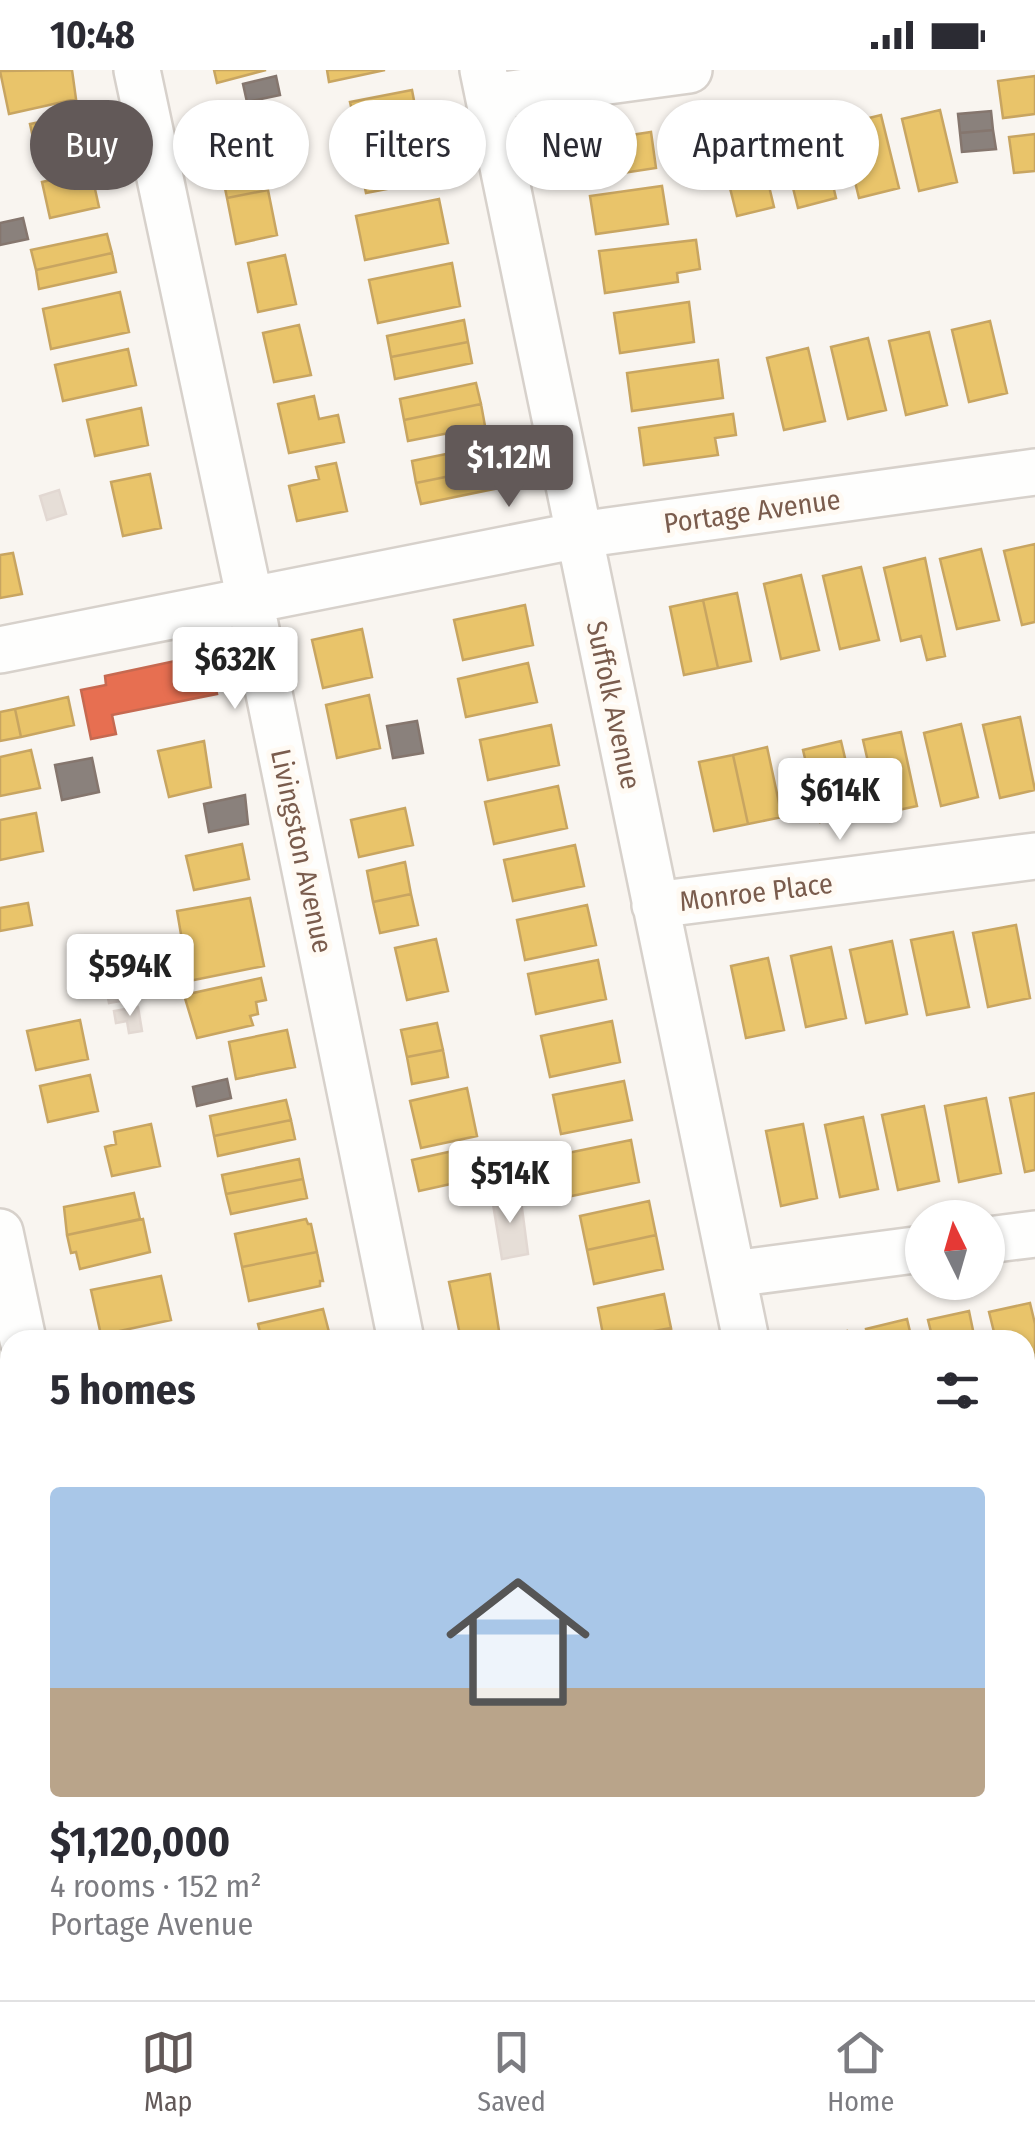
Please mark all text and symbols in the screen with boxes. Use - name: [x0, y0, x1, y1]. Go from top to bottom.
- text: 10:48: [50, 12, 135, 58]
- chip: Buy: [30, 100, 153, 190]
- chip: Rent: [173, 100, 309, 190]
- chip: Filters: [329, 100, 486, 190]
- chip: New: [506, 100, 637, 190]
- chip: Apartment: [657, 100, 879, 190]
- pin: $1.12M: [428, 425, 590, 510]
- text: $1.12M: [467, 438, 551, 476]
- street label: Portage Avenue: [662, 483, 842, 540]
- street label: Suffolk Avenue: [580, 618, 647, 792]
- pin: $632K: [165, 627, 305, 712]
- text: $632K: [195, 640, 275, 678]
- street label: Livingston Avenue: [264, 746, 339, 956]
- pin: $614K: [770, 758, 910, 843]
- text: $614K: [800, 771, 880, 809]
- street label: Monroe Place: [678, 867, 835, 918]
- pin: $594K: [60, 934, 200, 1019]
- text: $594K: [89, 947, 171, 985]
- pin: $514K: [440, 1141, 580, 1226]
- text: $514K: [471, 1154, 549, 1192]
- north arrow: [905, 1200, 1005, 1300]
- map controls: [905, 1200, 1005, 1300]
- icon: filters: [930, 1363, 985, 1418]
- text: 5 homes: [50, 1365, 196, 1415]
- icon: home: [428, 1552, 608, 1732]
- text: $1,120,000: [50, 1817, 230, 1867]
- text: 4 rooms · 152 m²: [50, 1867, 262, 1905]
- text: Portage Avenue: [50, 1905, 253, 1943]
- tab: Map: [141, 2025, 196, 2118]
- tab: Saved: [477, 2025, 546, 2118]
- tab: Home: [827, 2025, 894, 2118]

